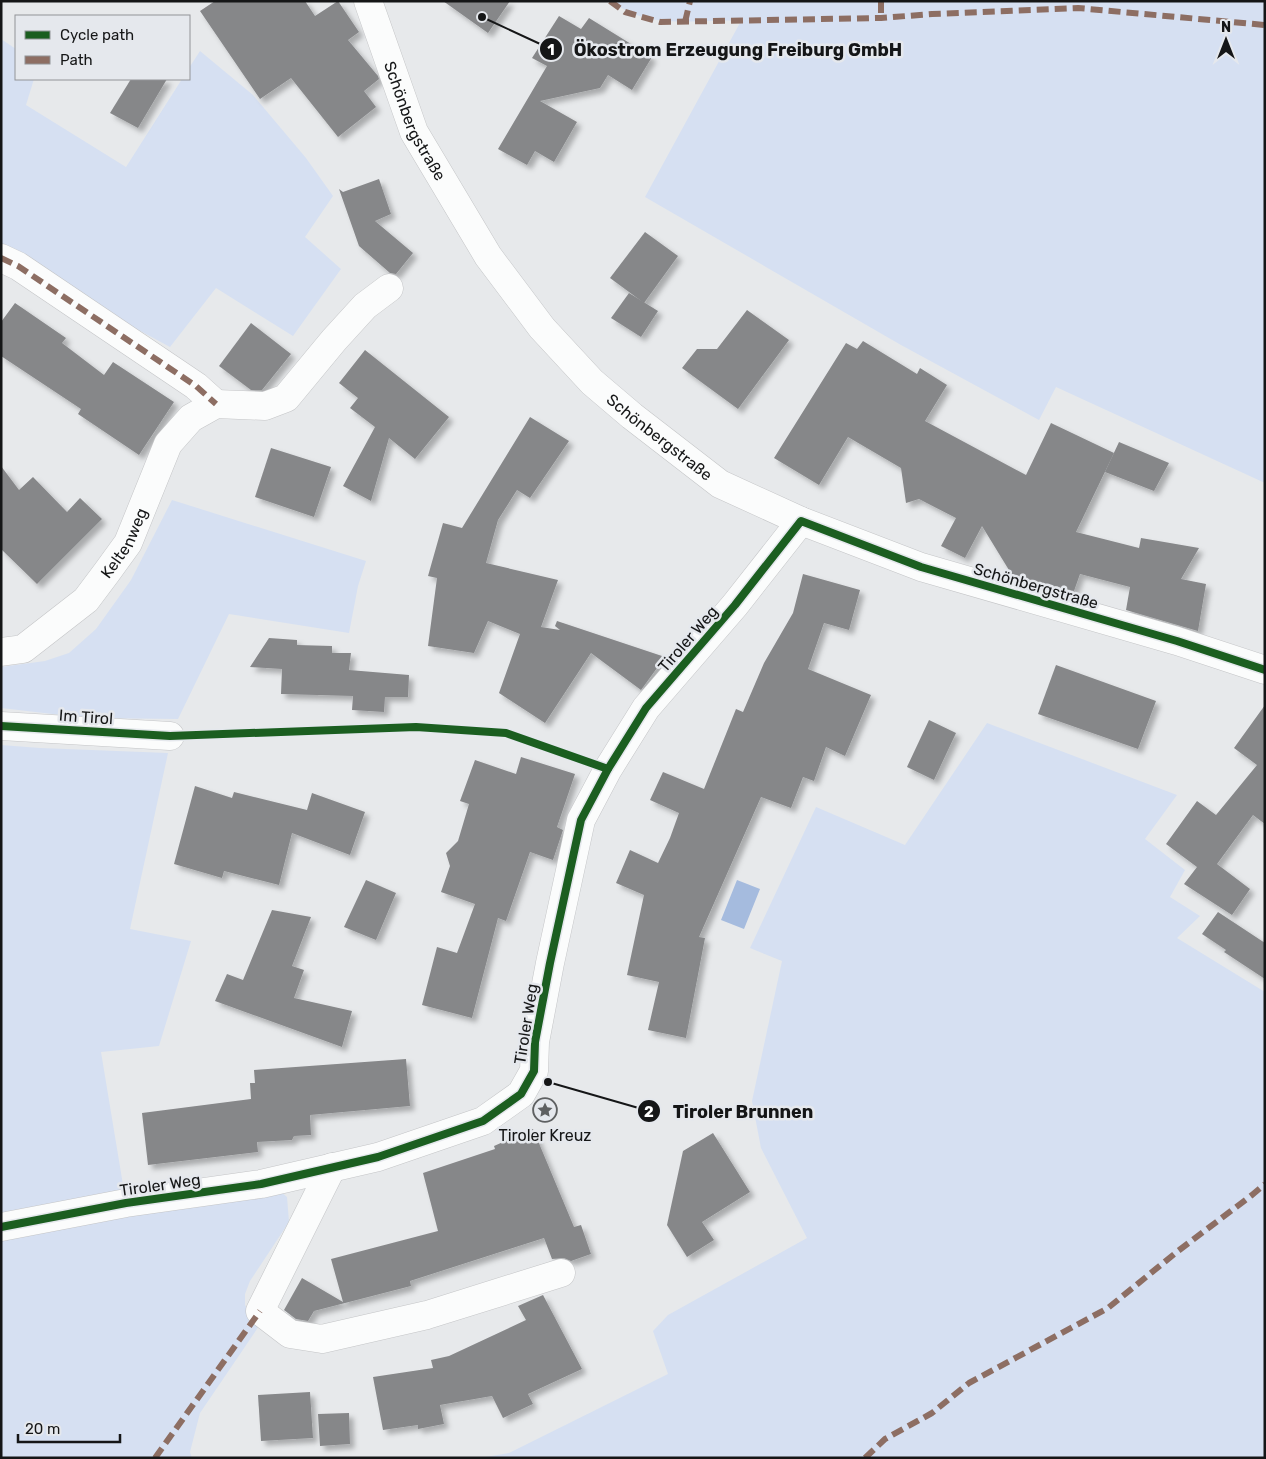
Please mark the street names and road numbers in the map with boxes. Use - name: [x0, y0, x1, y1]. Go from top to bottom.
- street label: Schönbergstraße: [380, 59, 450, 184]
- street label: Schönbergstraße: [603, 389, 716, 484]
- street label: Keltenweg: [96, 505, 151, 582]
- street label: Schönbergstraße: [971, 559, 1101, 613]
- street label: Tiroler Weg: [654, 602, 722, 676]
- street label: Im Tirol: [58, 706, 114, 728]
- street label: Tiroler Weg: [510, 982, 542, 1066]
- street label: Tiroler Weg: [118, 1170, 202, 1200]

